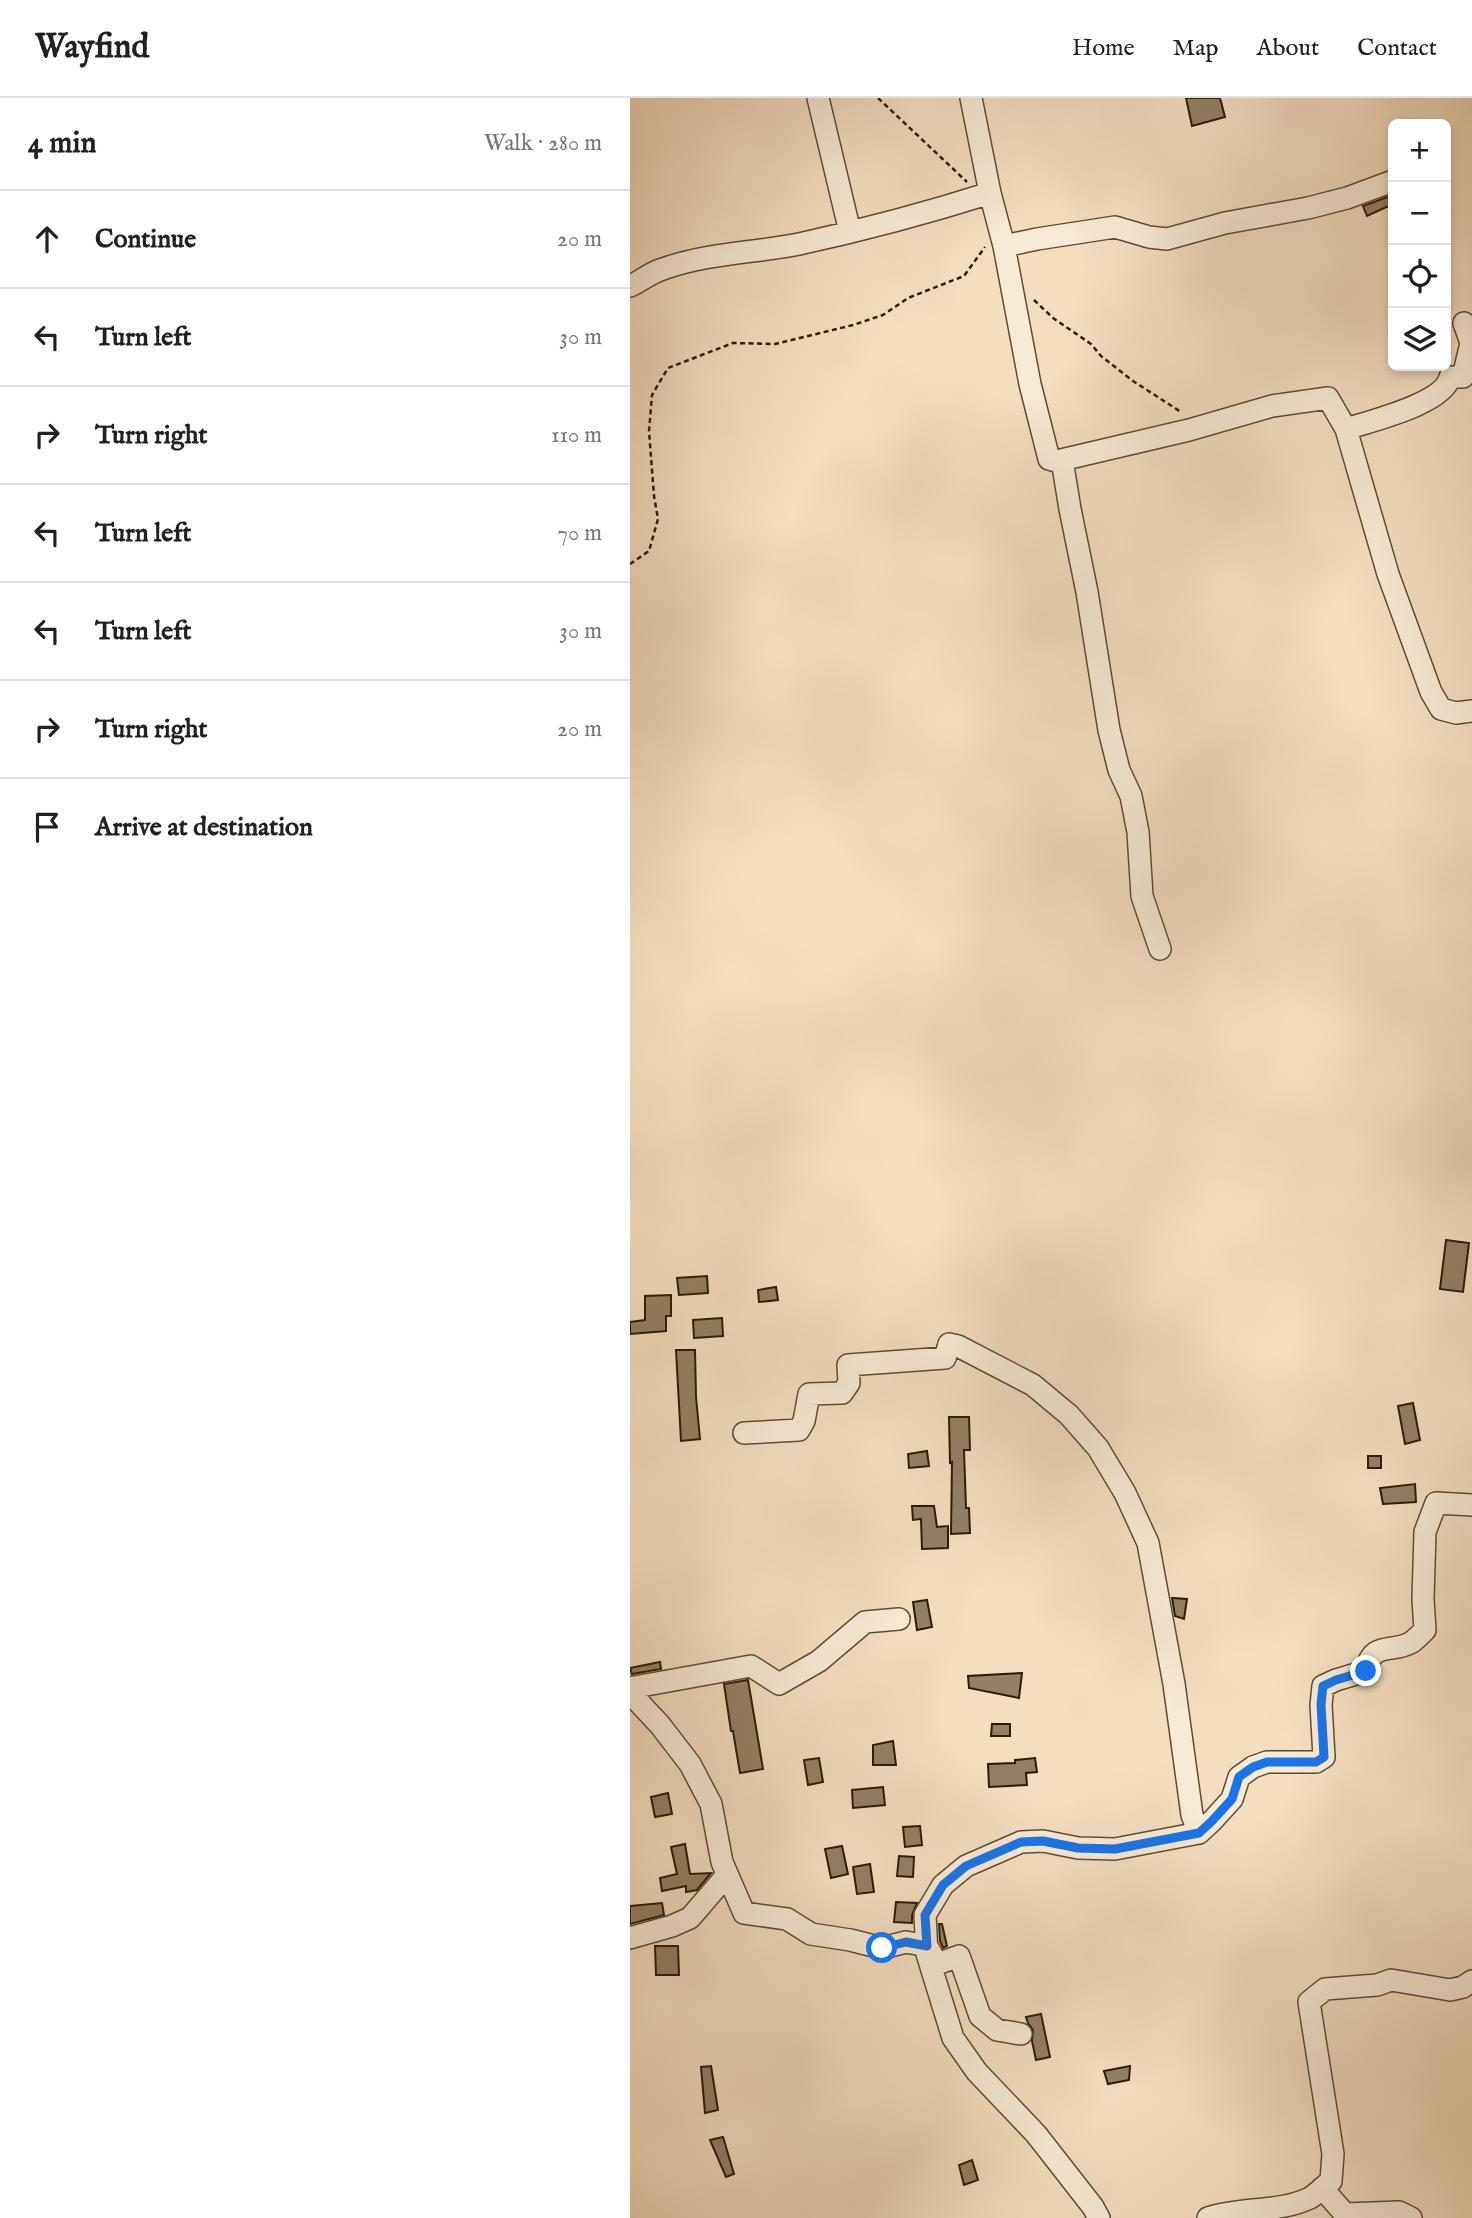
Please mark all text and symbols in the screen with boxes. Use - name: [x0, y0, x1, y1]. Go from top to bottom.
- text: Wayfind: [35, 27, 149, 69]
- text: Home: [1072, 33, 1135, 64]
- text: Map: [1173, 33, 1219, 64]
- text: About: [1257, 33, 1319, 64]
- text: Contact: [1357, 33, 1437, 64]
- map controls: [1388, 119, 1451, 371]
- button: +: [1388, 119, 1451, 182]
- text: 4 min: [28, 125, 96, 163]
- text: Walk · 280 m: [484, 129, 602, 158]
- button: −: [1388, 182, 1451, 245]
- icon: ahead: [28, 220, 66, 258]
- text: Continue: [95, 223, 196, 256]
- text: 20 m: [557, 225, 602, 254]
- button: locate: [1388, 245, 1451, 308]
- button: layers: [1388, 308, 1451, 371]
- icon: left: [28, 318, 66, 356]
- text: Turn left: [95, 321, 192, 354]
- text: 30 m: [559, 323, 602, 352]
- icon: right: [28, 416, 66, 454]
- text: Turn right: [95, 419, 208, 452]
- text: 110 m: [551, 421, 602, 450]
- icon: left: [28, 514, 66, 552]
- text: Turn left: [95, 517, 192, 550]
- text: 70 m: [557, 519, 602, 548]
- icon: left: [28, 612, 66, 650]
- text: Turn left: [95, 615, 192, 648]
- text: 30 m: [559, 617, 602, 646]
- icon: right: [28, 710, 66, 748]
- text: Turn right: [95, 713, 208, 746]
- text: 20 m: [557, 715, 602, 744]
- icon: arrive: [28, 808, 66, 846]
- text: Arrive at destination: [95, 811, 313, 844]
- route end: [1350, 1655, 1381, 1686]
- route start: [866, 1932, 897, 1963]

